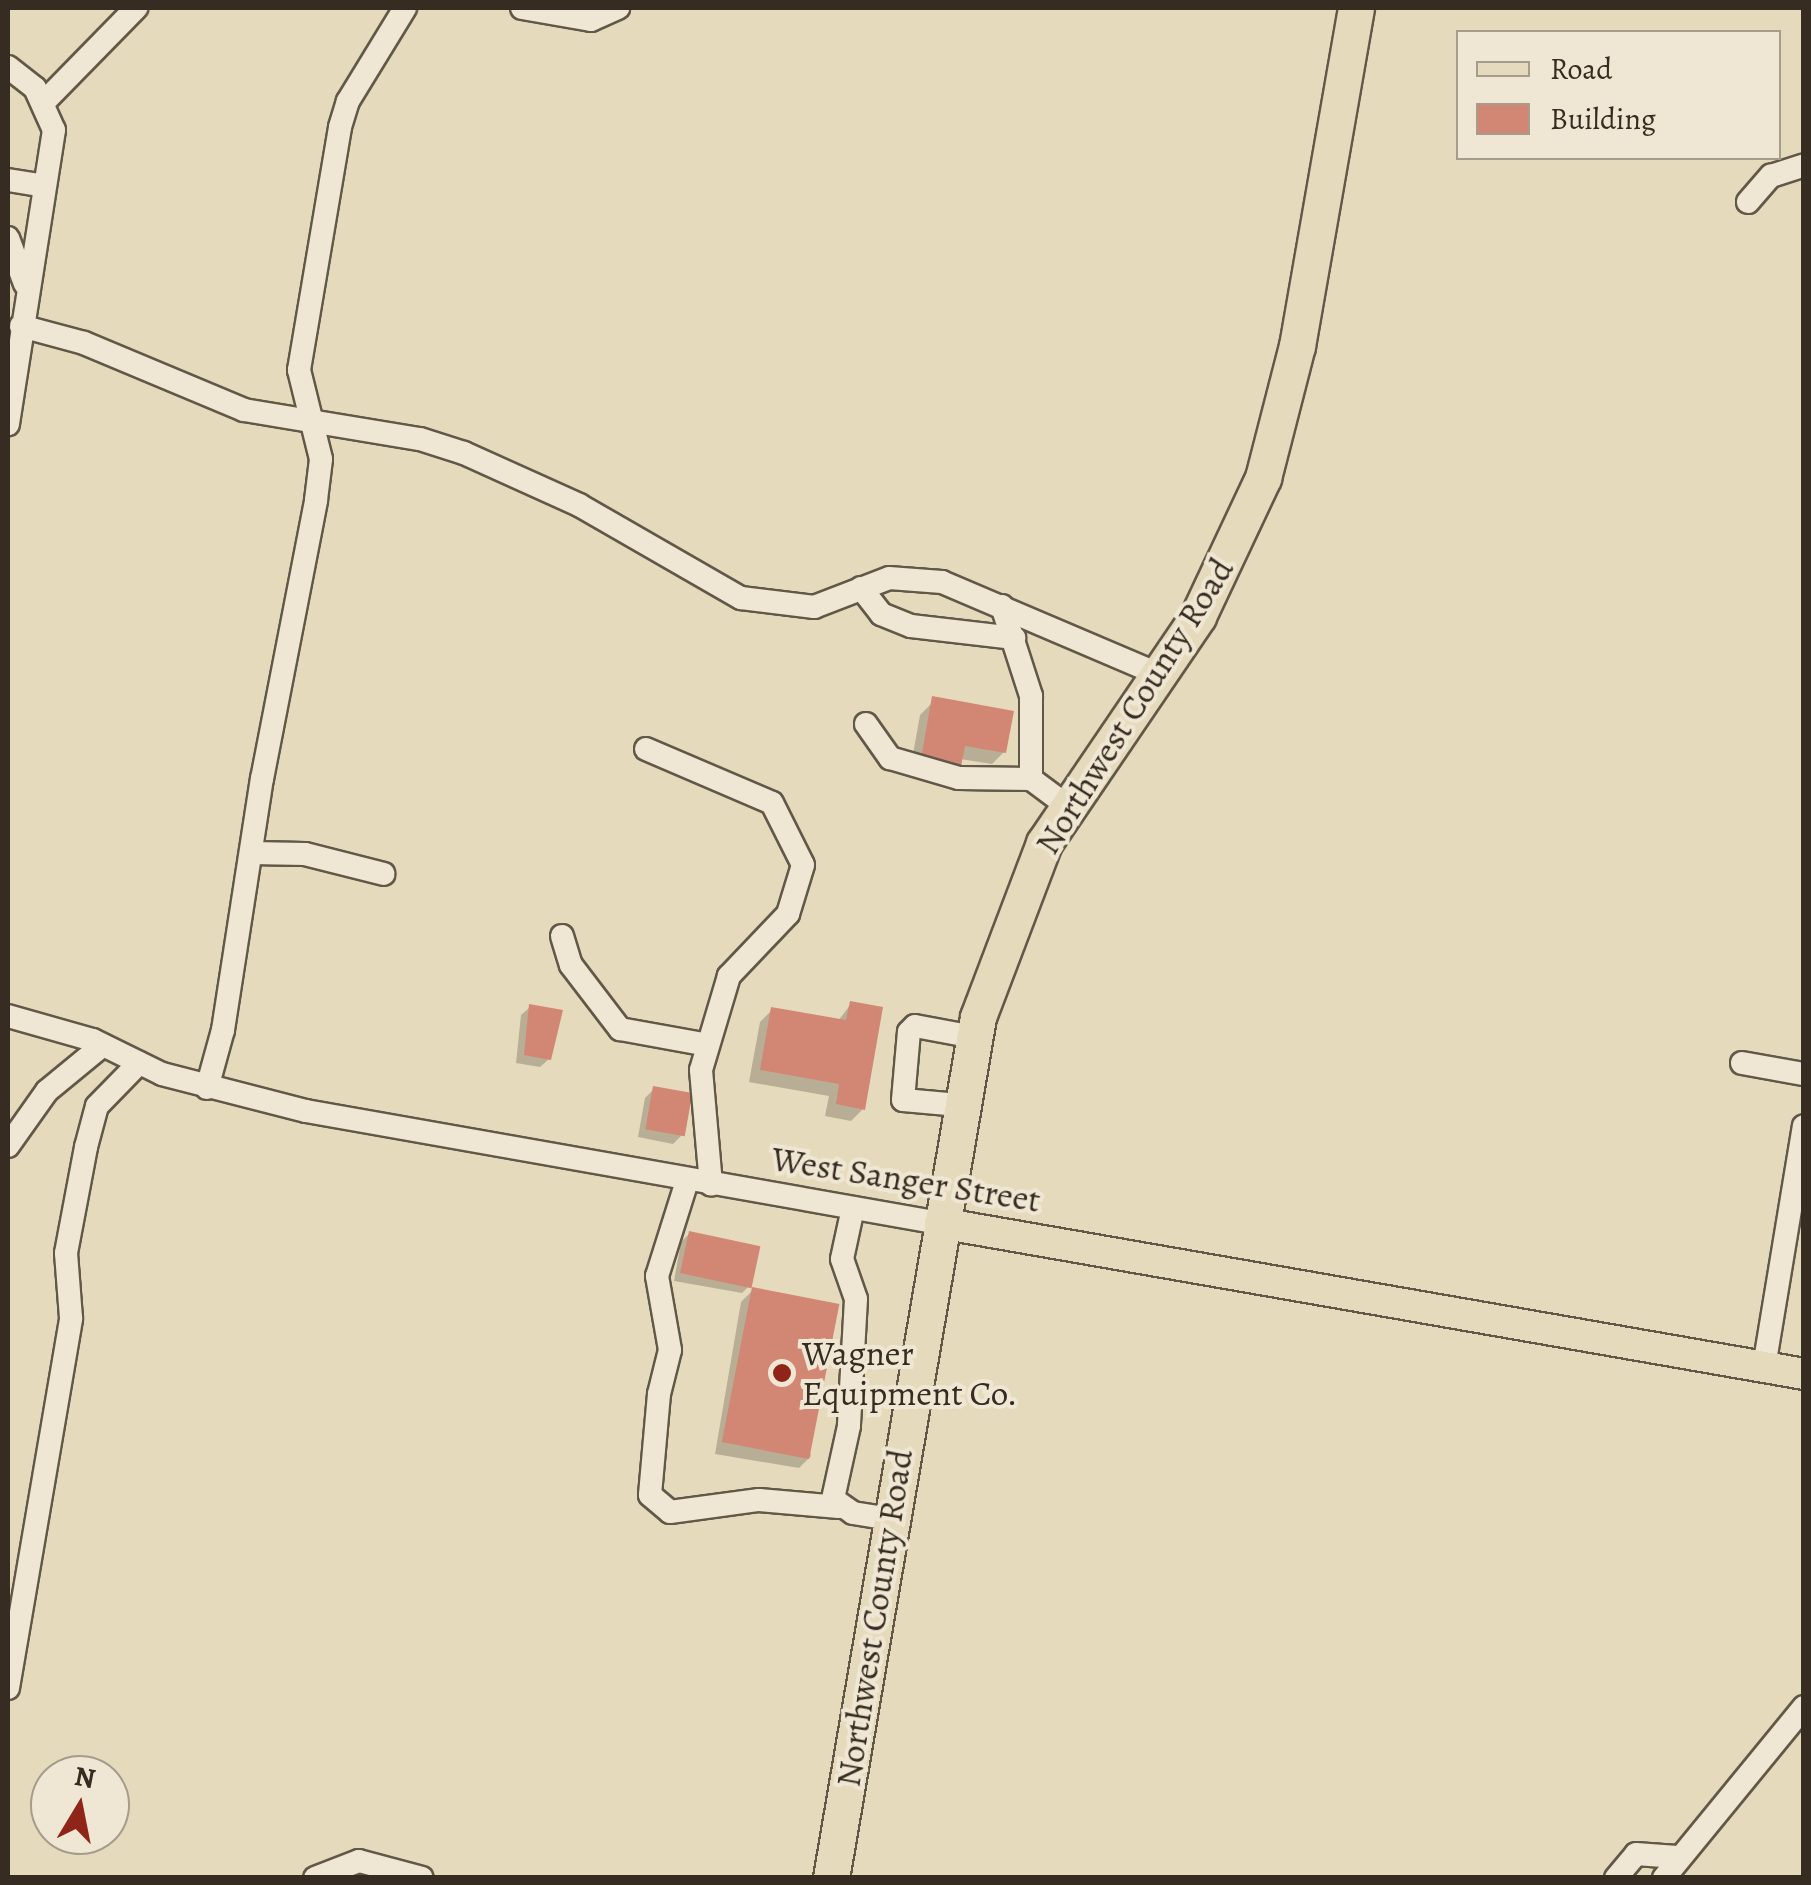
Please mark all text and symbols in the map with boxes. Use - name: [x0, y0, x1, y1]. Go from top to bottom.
- legend: [1456, 30, 1781, 160]
- text: Road: [1550, 49, 1612, 89]
- text: Building: [1550, 99, 1656, 139]
- street label: Northwest County Road: [1026, 550, 1242, 862]
- street label: West Sanger Street: [769, 1137, 1043, 1221]
- place label: Wagner Equipment Co.: [802, 1332, 1018, 1414]
- marker: Wagner Equipment Co.: [771, 1362, 793, 1384]
- street label: Northwest County Road: [827, 1446, 921, 1790]
- north arrow: [30, 1755, 130, 1855]
- text: N: [72, 1757, 98, 1798]

